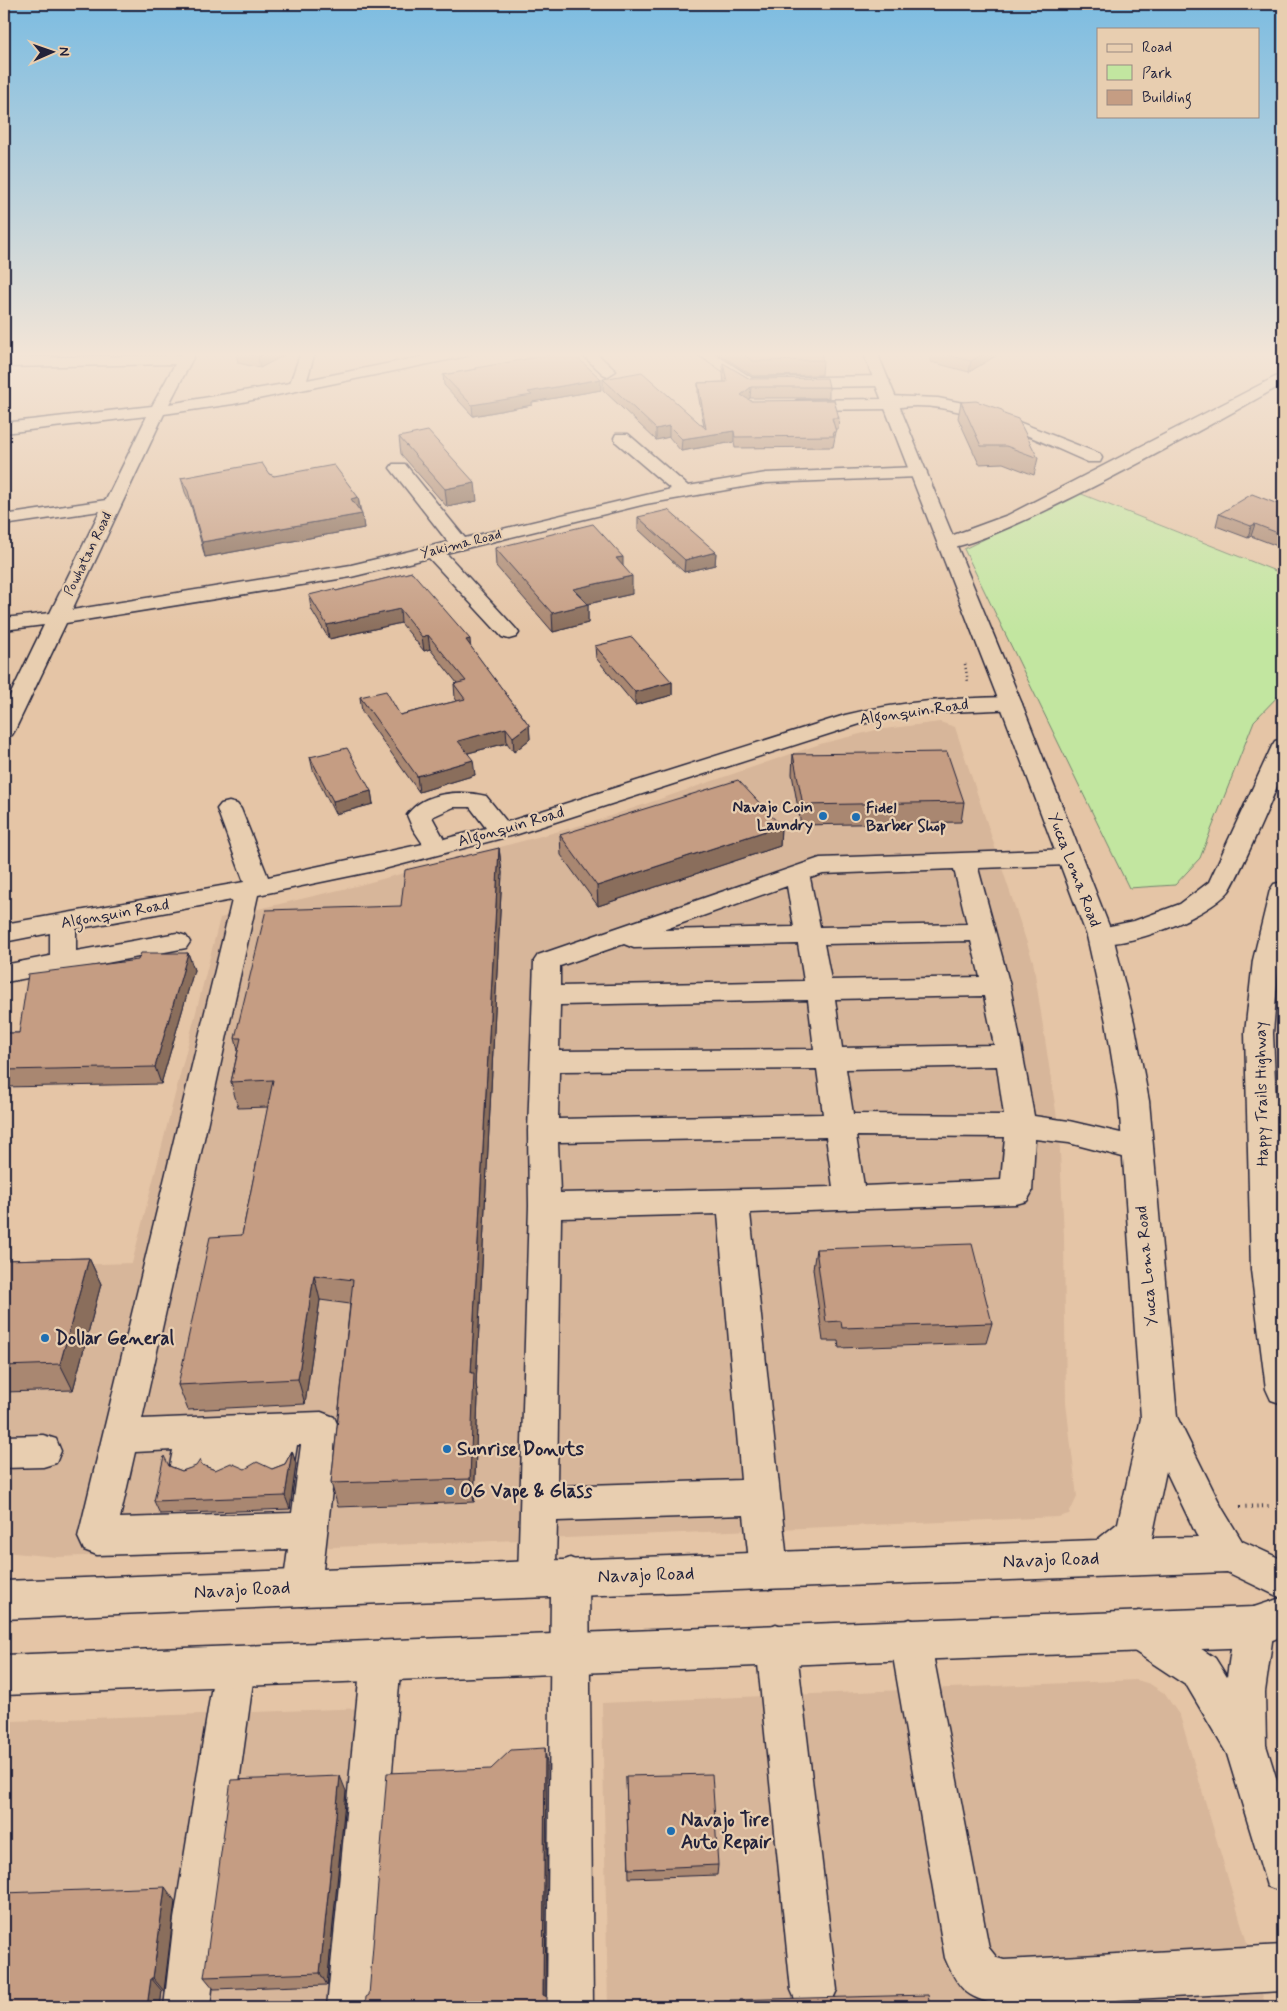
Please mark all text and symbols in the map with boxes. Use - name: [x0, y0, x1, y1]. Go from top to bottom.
- north arrow: [28, 28, 78, 78]
- legend: [1097, 28, 1260, 118]
- text: Road: [1142, 38, 1172, 58]
- text: N: [55, 47, 73, 57]
- text: Park: [1142, 64, 1172, 84]
- text: Building: [1142, 88, 1192, 109]
- street label: Powhatan Road: [60, 509, 116, 599]
- street label: Yakima Road: [419, 525, 503, 563]
- street label: Algonquin Road: [858, 694, 970, 731]
- place label: Navajo Coin Laundry: [733, 797, 813, 836]
- place label: Fidel Barber Shop: [866, 798, 946, 837]
- street label: Algonquin Road: [455, 802, 567, 853]
- marker: Navajo Coin Laundry: [817, 810, 829, 822]
- street label: Yucca Loma Road: [1043, 810, 1105, 930]
- marker: Fidel Barber Shop: [850, 811, 862, 823]
- street label: Algonquin Road: [59, 894, 171, 935]
- street label: Happy Trails Highway: [1250, 1021, 1274, 1167]
- street label: Yucca Loma Road: [1131, 1205, 1163, 1327]
- place label: Dollar General: [55, 1326, 175, 1351]
- marker: Dollar General: [39, 1332, 51, 1344]
- place label: Sunrise Donuts: [457, 1437, 585, 1462]
- marker: Sunrise Donuts: [441, 1443, 453, 1455]
- place label: OG Vape & Glass: [460, 1479, 593, 1504]
- marker: OG Vape & Glass: [444, 1485, 456, 1497]
- street label: Navajo Road: [1002, 1546, 1100, 1575]
- street label: Navajo Road: [597, 1561, 695, 1590]
- street label: Navajo Road: [193, 1575, 291, 1606]
- place label: Navajo Tire Auto Repair: [681, 1808, 772, 1855]
- marker: Navajo Tire Auto Repair: [665, 1825, 677, 1837]

